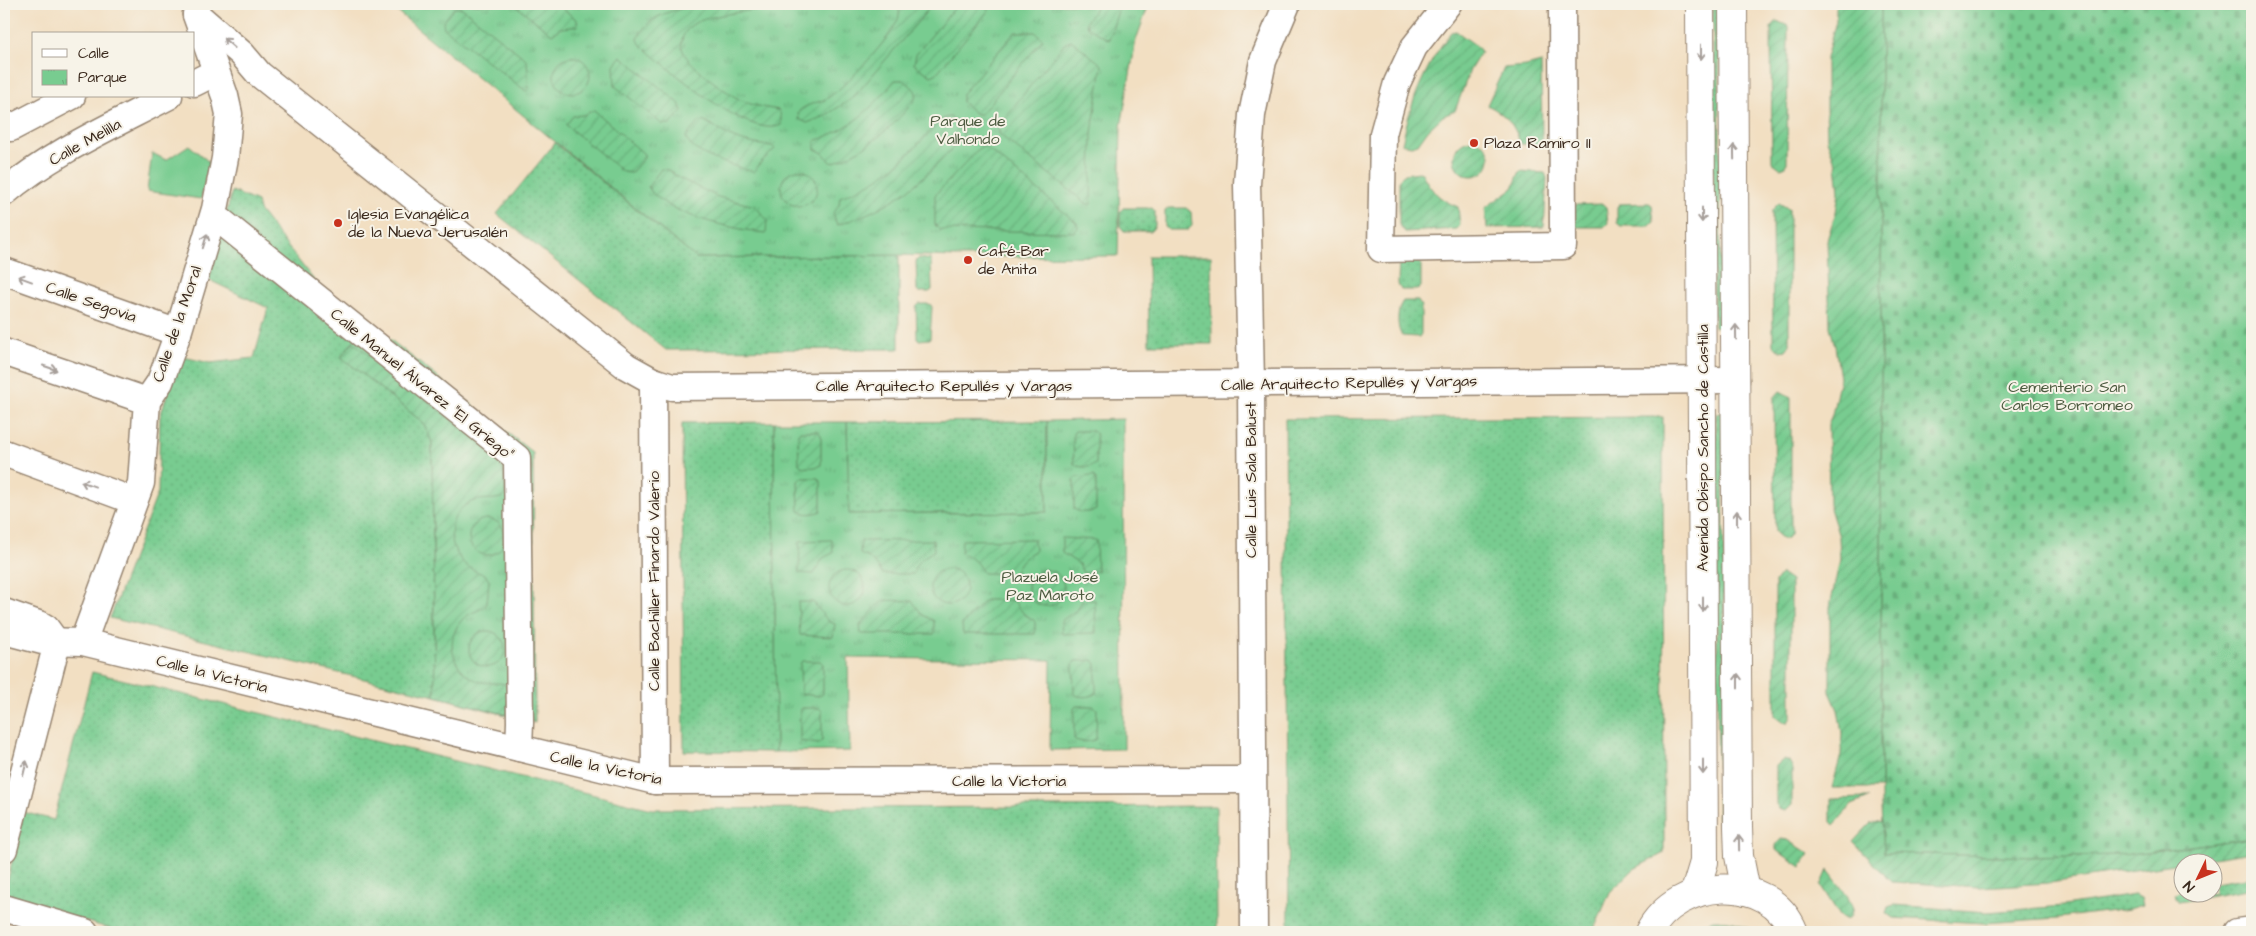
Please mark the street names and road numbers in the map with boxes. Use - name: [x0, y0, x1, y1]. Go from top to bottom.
- street label: Calle Melilla: [45, 113, 125, 171]
- street label: Calle de la Moral: [147, 263, 207, 385]
- street label: Calle Segovia: [42, 276, 139, 329]
- street label: Calle Manuel Álvarez "El Griego": [325, 303, 518, 466]
- street label: Avenida Obispo Sancho de Castilla: [1692, 324, 1714, 572]
- street label: Calle Arquitecto Repullés y Vargas: [1221, 370, 1477, 397]
- street label: Calle Arquitecto Repullés y Vargas: [816, 375, 1072, 398]
- street label: Calle Luis Sala Balust: [1240, 402, 1262, 558]
- street label: Calle Bachiller Finardo Valerio: [643, 471, 665, 691]
- street label: Calle la Victoria: [154, 650, 270, 698]
- street label: Calle la Victoria: [548, 745, 664, 791]
- street label: Calle la Victoria: [952, 770, 1066, 792]

